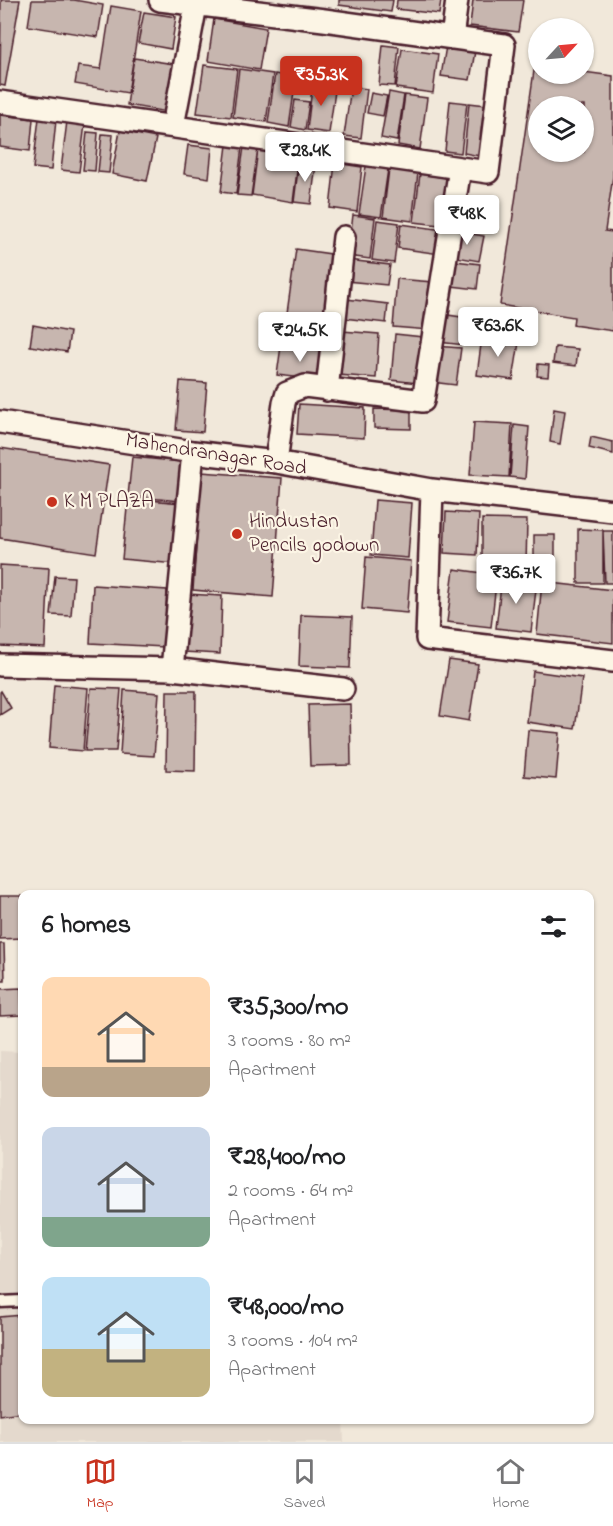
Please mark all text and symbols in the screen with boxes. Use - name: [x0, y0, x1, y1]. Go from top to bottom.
- north arrow: [528, 18, 594, 84]
- map controls: [528, 18, 594, 162]
- pin: ₹35.3K: [272, 56, 370, 107]
- text: ₹35.3K: [294, 61, 348, 90]
- button: layers: [528, 96, 594, 162]
- pin: ₹28.4K: [256, 132, 354, 183]
- text: ₹28.4K: [279, 137, 331, 166]
- pin: ₹48K: [431, 195, 503, 246]
- text: ₹48K: [448, 200, 486, 229]
- pin: ₹63.6K: [449, 307, 547, 358]
- pin: ₹24.5K: [251, 312, 349, 363]
- text: ₹63.6K: [472, 312, 524, 341]
- text: ₹24.5K: [272, 317, 328, 346]
- street label: Mahendranagar Road: [123, 426, 309, 486]
- place label: K M PLAZA: [64, 487, 154, 517]
- marker: K M PLAZA: [45, 495, 59, 509]
- place label: Hindustan Pencils godown: [249, 507, 379, 563]
- marker: Hindustan Pencils godown: [230, 527, 244, 541]
- pin: ₹36.7K: [467, 554, 565, 605]
- text: ₹36.7K: [490, 559, 542, 588]
- text: 6 homes: [42, 907, 131, 945]
- icon: filters: [537, 910, 570, 943]
- text: ₹35,300/mo: [228, 989, 349, 1027]
- icon: home: [90, 1001, 162, 1073]
- text: 3 rooms · 80 m²: [228, 1027, 351, 1056]
- text: Apartment: [228, 1056, 316, 1085]
- text: ₹28,400/mo: [228, 1139, 346, 1177]
- icon: home: [90, 1151, 162, 1223]
- text: 2 rooms · 64 m²: [228, 1177, 353, 1206]
- text: Apartment: [228, 1206, 316, 1235]
- text: ₹48,000/mo: [228, 1289, 344, 1327]
- icon: home: [90, 1301, 162, 1373]
- text: 3 rooms · 104 m²: [228, 1327, 358, 1356]
- text: Apartment: [228, 1356, 316, 1385]
- tab: Map: [84, 1455, 117, 1515]
- tab: Saved: [284, 1455, 325, 1515]
- tab: Home: [492, 1455, 529, 1515]

